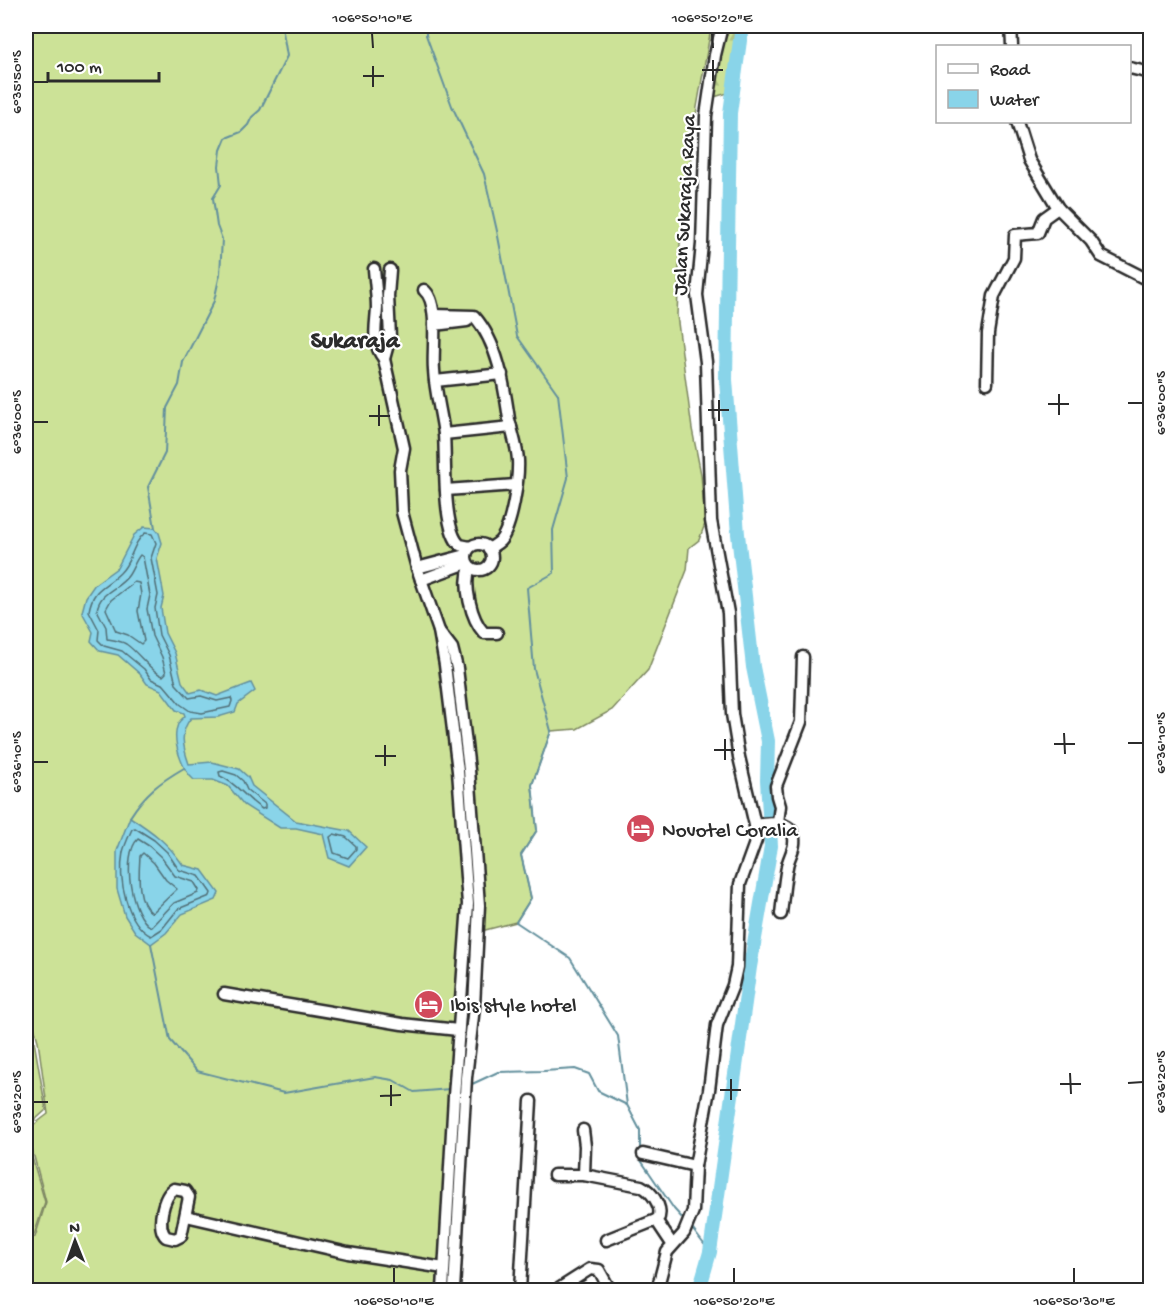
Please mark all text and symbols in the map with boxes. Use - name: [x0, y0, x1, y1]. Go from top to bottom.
- text: 106°50'10"E: [331, 10, 412, 28]
- text: 106°50'20"E: [671, 10, 753, 28]
- scale bar: [48, 45, 159, 83]
- legend: [936, 45, 1131, 123]
- text: 6°35'50"S: [9, 50, 27, 114]
- text: 100 m: [56, 58, 102, 79]
- text: Road: [990, 61, 1031, 82]
- text: Water: [990, 91, 1040, 112]
- street label: Jalan Sukaraja Raya: [669, 113, 704, 296]
- district label: Sukaraja: [311, 328, 401, 357]
- text: 6°36'00"S: [1153, 371, 1171, 435]
- text: 6°36'00"S: [9, 390, 27, 454]
- text: 6°36'10"S: [1153, 712, 1171, 774]
- text: 6°36'10"S: [9, 731, 27, 793]
- hotel icon: Novotel Coralia: [625, 813, 657, 845]
- place label: Novotel Coralia: [662, 820, 799, 845]
- hotel icon: Ibis style hotel: [413, 988, 445, 1020]
- place label: Ibis style hotel: [450, 995, 577, 1020]
- text: 6°36'20"S: [1153, 1051, 1171, 1113]
- text: 6°36'20"S: [9, 1071, 27, 1133]
- north arrow: [45, 1211, 105, 1271]
- text: N: [69, 1220, 81, 1239]
- text: 106°50'10"E: [353, 1293, 434, 1311]
- text: 106°50'20"E: [693, 1293, 775, 1311]
- text: 106°50'30"E: [1032, 1293, 1115, 1311]

